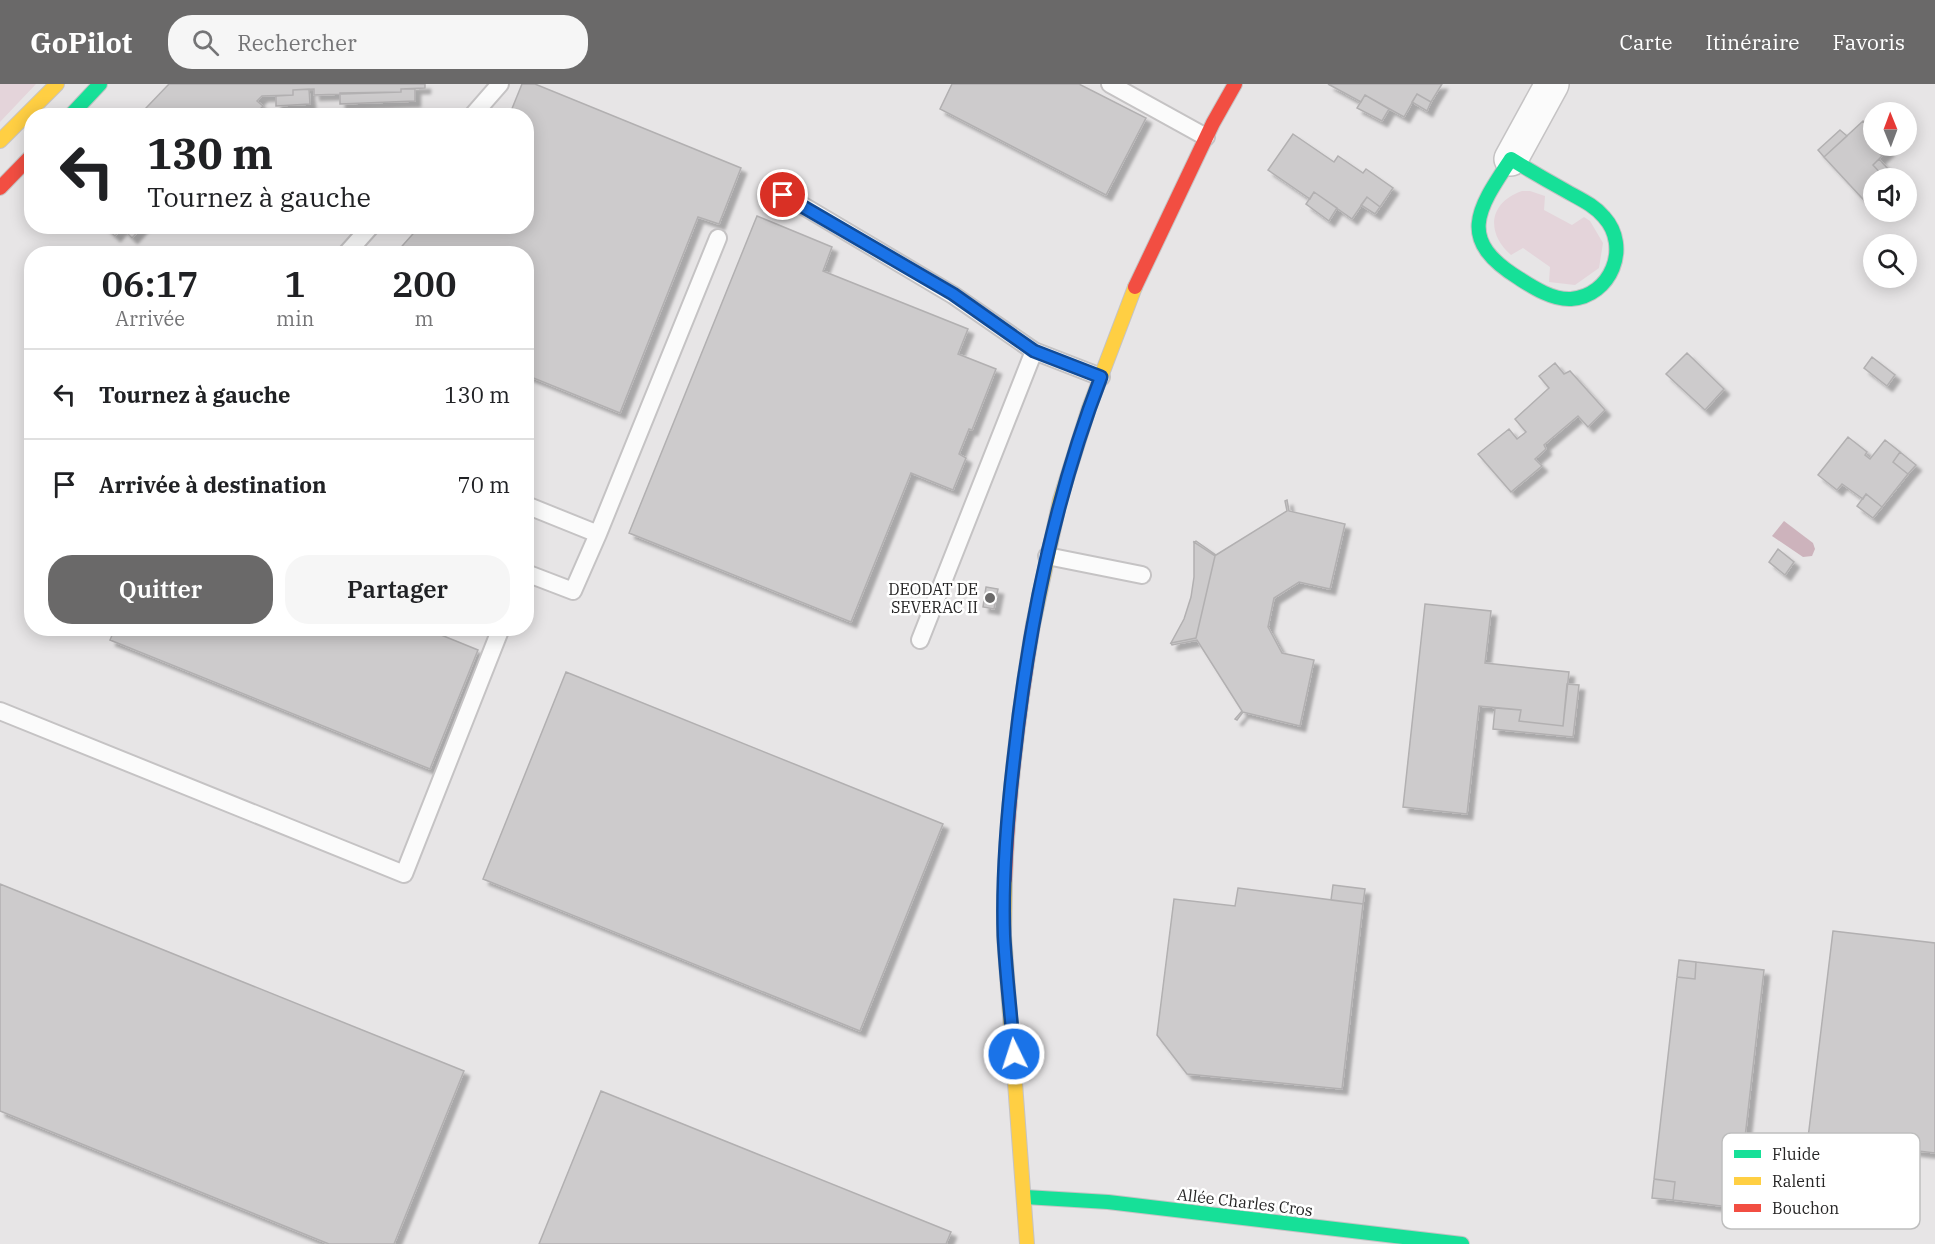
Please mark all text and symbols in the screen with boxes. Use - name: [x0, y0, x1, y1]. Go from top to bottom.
- search box: [168, 15, 588, 69]
- text: GoPilot: [30, 24, 132, 61]
- icon: search: [189, 26, 222, 59]
- text: Rechercher: [237, 28, 357, 57]
- text: Carte: [1619, 28, 1673, 56]
- text: Itinéraire: [1706, 28, 1799, 56]
- text: Favoris: [1832, 28, 1905, 56]
- north arrow: [1863, 102, 1917, 156]
- map controls: [1863, 102, 1917, 288]
- text: 130 m: [147, 126, 273, 181]
- icon: left: [48, 132, 126, 210]
- button: sound: [1863, 168, 1917, 222]
- pin: [757, 169, 808, 220]
- icon: arrive: [766, 178, 799, 211]
- text: Tournez à gauche: [147, 179, 371, 214]
- button: search: [1863, 234, 1917, 288]
- text: 06:17: [101, 260, 199, 307]
- text: 1: [284, 260, 306, 307]
- text: 200: [392, 260, 457, 307]
- text: Arrivée: [115, 305, 185, 332]
- text: min: [276, 305, 314, 332]
- text: m: [415, 305, 434, 332]
- icon: left: [48, 378, 81, 411]
- text: Tournez à gauche: [99, 380, 290, 409]
- text: 130 m: [444, 380, 510, 409]
- icon: arrive: [48, 468, 81, 501]
- text: Arrivée à destination: [99, 470, 327, 499]
- text: 70 m: [458, 470, 510, 499]
- button: Quitter: [48, 555, 273, 624]
- button: Partager: [285, 555, 510, 624]
- place label: DEODAT DE SEVERAC II: [888, 579, 978, 617]
- marker: DEODAT DE SEVERAC II: [983, 591, 997, 605]
- position arrow: [982, 1022, 1046, 1086]
- legend: [1722, 1133, 1920, 1229]
- text: Fluide: [1772, 1144, 1820, 1164]
- text: Ralenti: [1772, 1171, 1826, 1191]
- street label: Allée Charles Cros: [1176, 1184, 1314, 1220]
- text: Bouchon: [1772, 1198, 1839, 1218]

